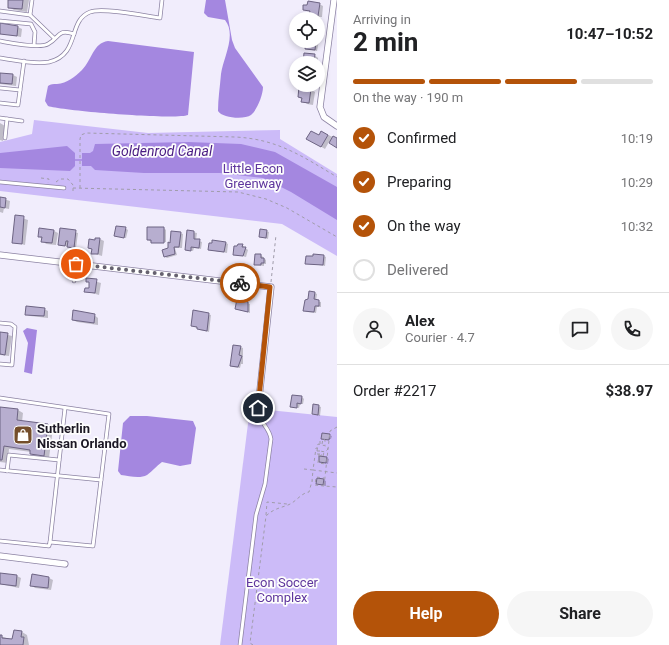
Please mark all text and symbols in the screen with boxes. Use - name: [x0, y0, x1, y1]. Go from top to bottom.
- map controls: [289, 12, 325, 92]
- button: locate: [289, 12, 325, 48]
- text: Arriving in: [353, 12, 411, 27]
- text: 10:47–10:52: [566, 25, 653, 43]
- text: 2 min: [353, 27, 418, 57]
- button: layers: [289, 56, 325, 92]
- text: On the way · 190 m: [353, 90, 463, 105]
- icon: check: [353, 127, 375, 149]
- text: Confirmed: [387, 129, 457, 147]
- text: 10:19: [621, 131, 653, 146]
- water label: Goldenrod Canal: [112, 143, 213, 159]
- park label: Little Econ Greenway: [223, 161, 283, 191]
- icon: check: [353, 171, 375, 193]
- text: Preparing: [387, 173, 451, 191]
- text: 10:29: [621, 175, 653, 190]
- icon: check: [353, 215, 375, 237]
- text: On the way: [387, 217, 461, 235]
- text: 10:32: [621, 219, 653, 234]
- pin: [59, 247, 93, 281]
- icon: bag: [65, 253, 87, 275]
- text: Delivered: [387, 261, 449, 279]
- courier: [220, 263, 260, 303]
- icon: bike: [229, 272, 251, 294]
- button: person: [353, 308, 395, 350]
- button: chat: [559, 308, 601, 350]
- button: phone: [611, 308, 653, 350]
- text: Alex: [405, 312, 435, 330]
- text: Courier · 4.7: [405, 330, 475, 345]
- text: Order #2217: [353, 382, 436, 400]
- text: $38.97: [606, 382, 653, 400]
- pin: [241, 391, 275, 425]
- icon: home: [247, 397, 269, 419]
- place label: Sutherlin Nissan Orlando: [37, 421, 127, 451]
- shop icon: Sutherlin Nissan Orlando: [12, 424, 34, 446]
- park label: Econ Soccer Complex: [246, 575, 319, 605]
- button: Help: [353, 591, 499, 637]
- button: Share: [507, 591, 653, 637]

